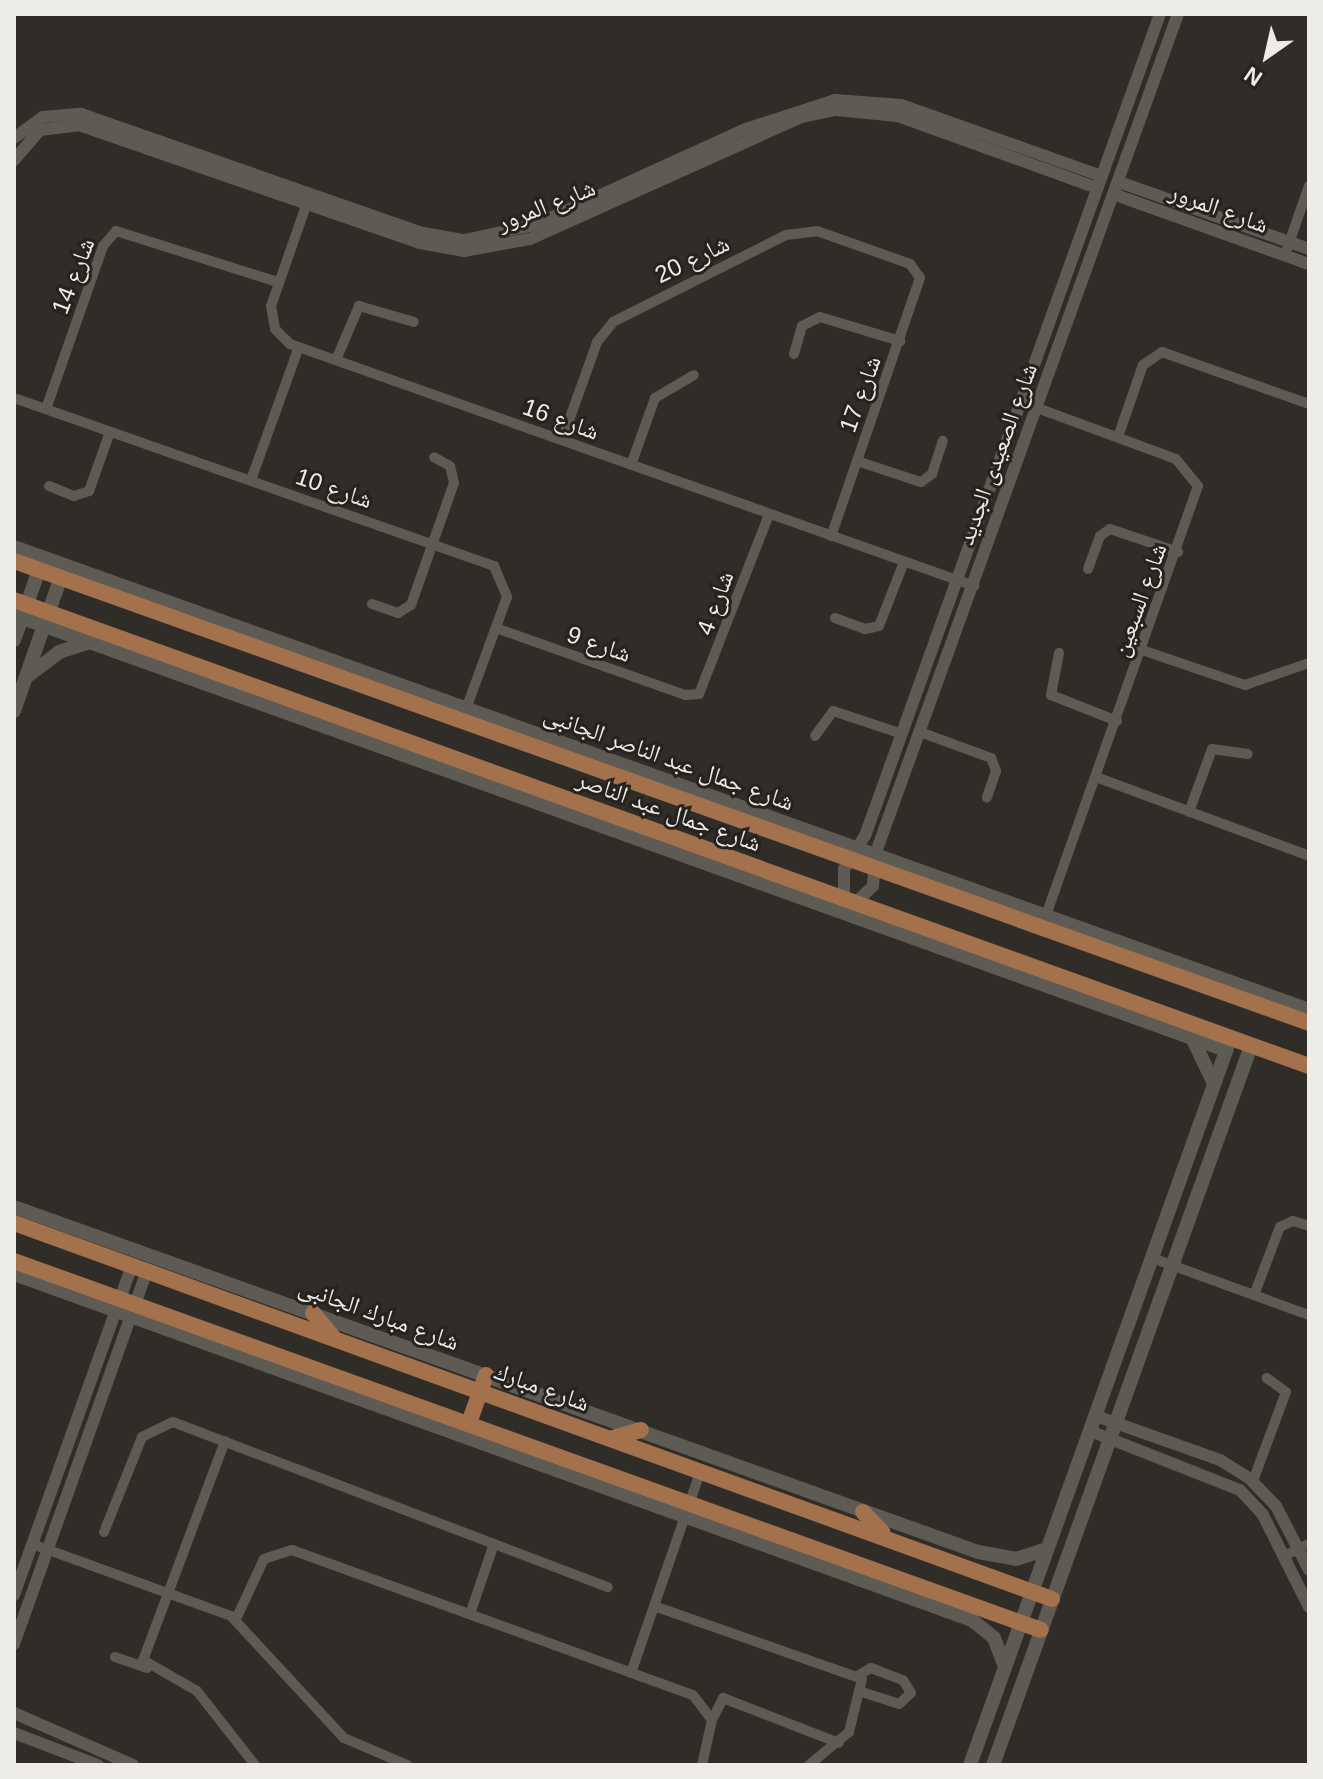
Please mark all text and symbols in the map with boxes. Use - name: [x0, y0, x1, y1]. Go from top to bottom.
- north arrow: [1227, 16, 1307, 96]
- text: N: [1240, 62, 1267, 91]
- street label: شارع المرور: [493, 173, 599, 237]
- street label: شارع المرور: [1166, 177, 1272, 239]
- street label: شارع 20: [650, 229, 734, 289]
- street label: شارع 14: [45, 234, 101, 318]
- street label: شارع 17: [833, 352, 887, 436]
- street label: شارع الصعيدى الجديد: [951, 359, 1043, 549]
- street label: شارع 16: [519, 392, 603, 446]
- street label: شارع 10: [292, 462, 376, 514]
- street label: شارع السبعين: [1105, 539, 1173, 661]
- street label: شارع 4: [690, 567, 740, 639]
- street label: شارع 9: [563, 620, 635, 668]
- street label: شارع جمال عبد الناصر الجانبى: [540, 699, 798, 817]
- street label: شارع جمال عبد الناصر: [573, 764, 765, 858]
- street label: شارع مبارك الجانبى: [295, 1272, 463, 1356]
- street label: شارع مبارك: [491, 1357, 593, 1417]

